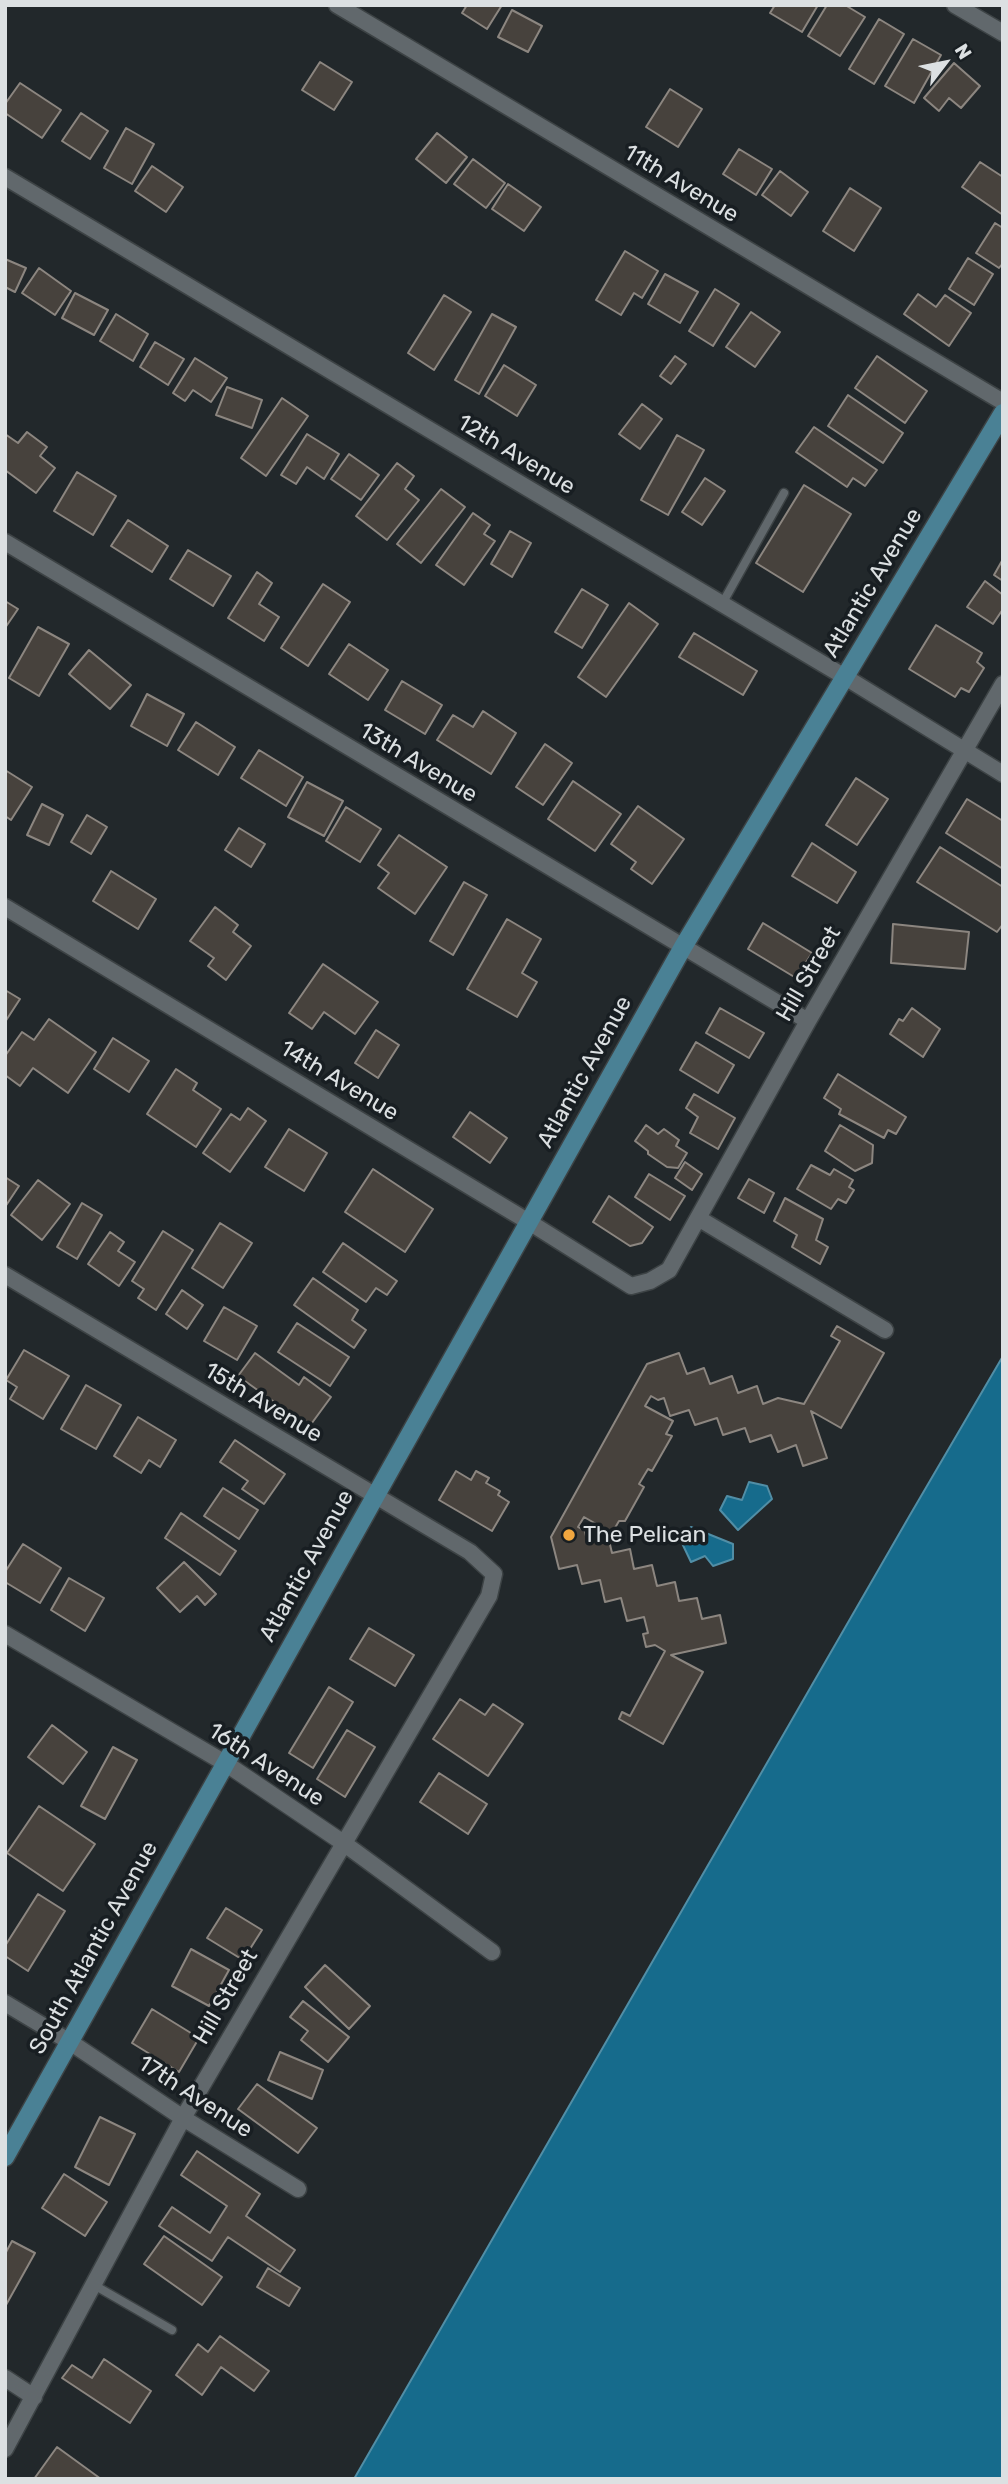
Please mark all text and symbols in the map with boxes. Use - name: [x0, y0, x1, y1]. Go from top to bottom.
- north arrow: [910, 28, 980, 98]
- text: N: [950, 40, 977, 63]
- street label: 11th Avenue: [619, 139, 743, 229]
- street label: 12th Avenue: [452, 409, 580, 501]
- street label: Atlantic Avenue: [818, 503, 928, 663]
- street label: 13th Avenue: [354, 717, 482, 809]
- street label: Hill Street: [771, 922, 847, 1026]
- street label: Atlantic Avenue: [532, 991, 638, 1153]
- street label: 14th Avenue: [275, 1035, 403, 1127]
- street label: 15th Avenue: [199, 1357, 327, 1449]
- street label: Atlantic Avenue: [254, 1485, 360, 1647]
- place label: The Pelican: [583, 1521, 706, 1549]
- marker: The Pelican: [561, 1527, 577, 1543]
- street label: 16th Avenue: [203, 1717, 329, 1813]
- street label: South Atlantic Avenue: [24, 1837, 164, 2059]
- street label: Hill Street: [188, 1945, 264, 2049]
- street label: 17th Avenue: [133, 2050, 257, 2144]

